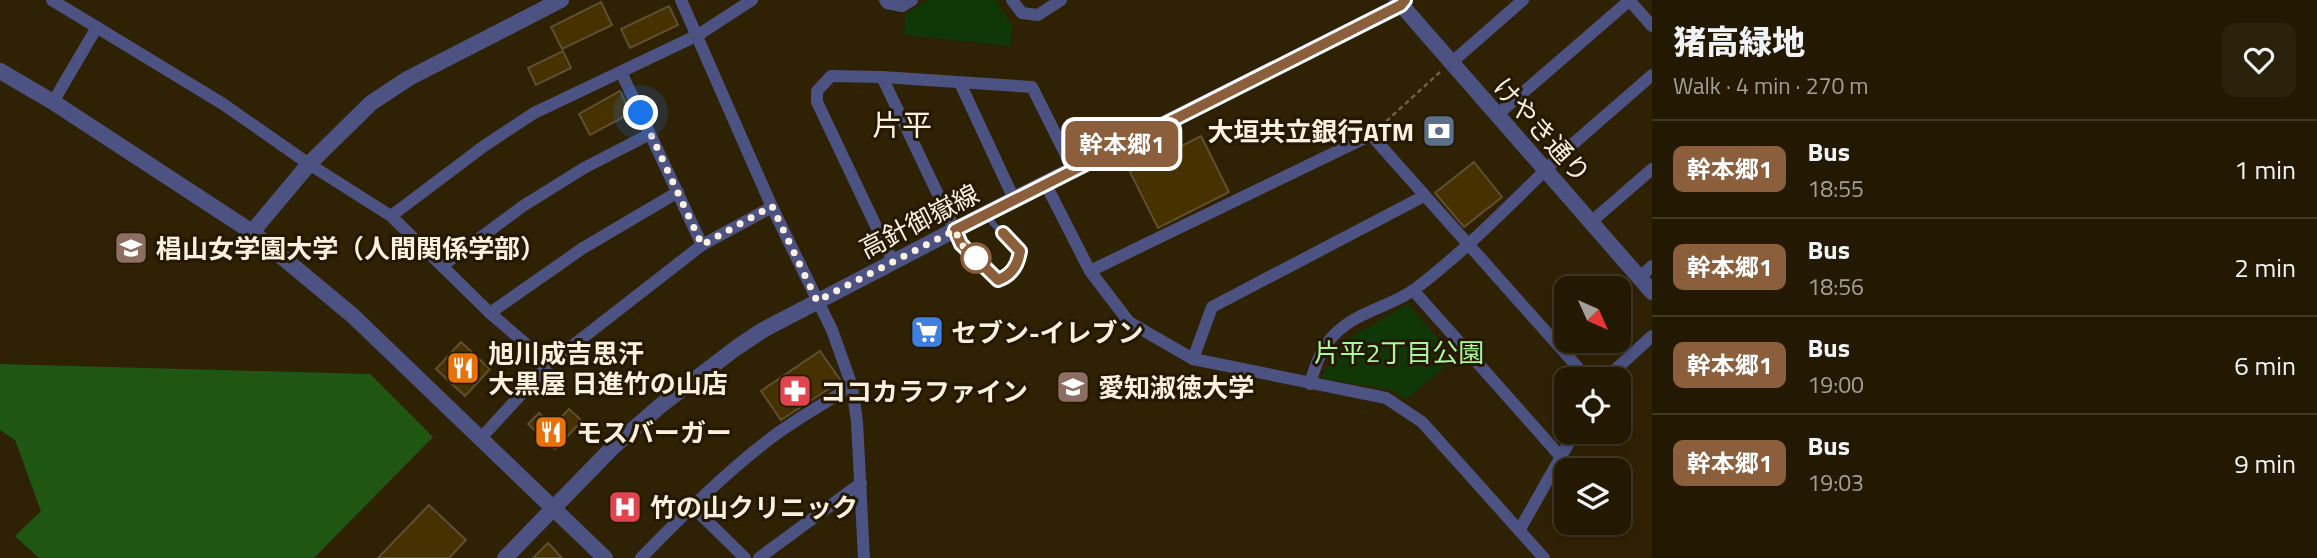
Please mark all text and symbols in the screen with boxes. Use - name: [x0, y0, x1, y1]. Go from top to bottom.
- text: 猪高緑地: [1673, 17, 1805, 67]
- button: heart: [2222, 23, 2296, 97]
- text: Walk · 4 min · 270 m: [1673, 68, 1869, 103]
- street label: けやき通り: [1484, 69, 1600, 191]
- your location: [623, 95, 658, 130]
- district label: 片平: [872, 102, 932, 148]
- place label: 大垣共立銀行ATM: [1207, 112, 1414, 151]
- bank icon: 大垣共立銀行ATM: [1420, 112, 1458, 150]
- line badge: 幹本郷1: [1073, 121, 1171, 167]
- text: 幹本郷1: [1079, 126, 1165, 162]
- text: Bus: [1807, 132, 1850, 171]
- text: 1 min: [2234, 150, 2296, 189]
- text: 幹本郷1: [1687, 151, 1772, 187]
- text: 18:55: [1807, 171, 1864, 206]
- street label: 高針御嶽線: [852, 174, 986, 268]
- school or university icon: 椙山女学園大学（人間関係学部）: [112, 229, 150, 267]
- place label: 椙山女学園大学（人間関係学部）: [156, 229, 546, 268]
- text: Bus: [1807, 230, 1850, 269]
- unlabelled marker: [961, 243, 991, 273]
- text: 2 min: [2234, 248, 2296, 287]
- text: 幹本郷1: [1687, 249, 1772, 285]
- text: 18:56: [1807, 269, 1864, 304]
- north arrow: [1554, 276, 1631, 354]
- map controls: [1554, 276, 1631, 535]
- supermarket icon: セブン-イレブン: [908, 313, 946, 351]
- place label: セブン-イレブン: [951, 313, 1144, 352]
- text: Bus: [1807, 328, 1850, 367]
- park label: 片平2丁目公園: [1314, 333, 1484, 372]
- place label: 旭川成吉思汗 大黒屋 日進竹の山店: [488, 334, 728, 403]
- text: 6 min: [2234, 346, 2296, 385]
- text: 幹本郷1: [1687, 347, 1772, 383]
- restaurant icon: 旭川成吉思汗 大黒屋 日進竹の山店: [444, 349, 482, 387]
- button: locate: [1554, 367, 1631, 444]
- text: 19:00: [1807, 367, 1864, 402]
- school or university icon: 愛知淑徳大学: [1054, 368, 1092, 406]
- place label: 愛知淑徳大学: [1098, 368, 1254, 407]
- pharmacy icon: ココカラファイン: [776, 372, 814, 410]
- place label: ココカラファイン: [820, 372, 1028, 411]
- restaurant icon: モスバーガー: [532, 413, 570, 451]
- place label: モスバーガー: [576, 413, 732, 452]
- text: Bus: [1807, 426, 1850, 465]
- text: 9 min: [2234, 444, 2296, 483]
- text: 幹本郷1: [1687, 445, 1772, 481]
- button: layers: [1554, 458, 1631, 535]
- text: 19:03: [1807, 465, 1864, 500]
- hospital icon: 竹の山クリニック: [606, 488, 644, 526]
- place label: 竹の山クリニック: [650, 488, 858, 527]

